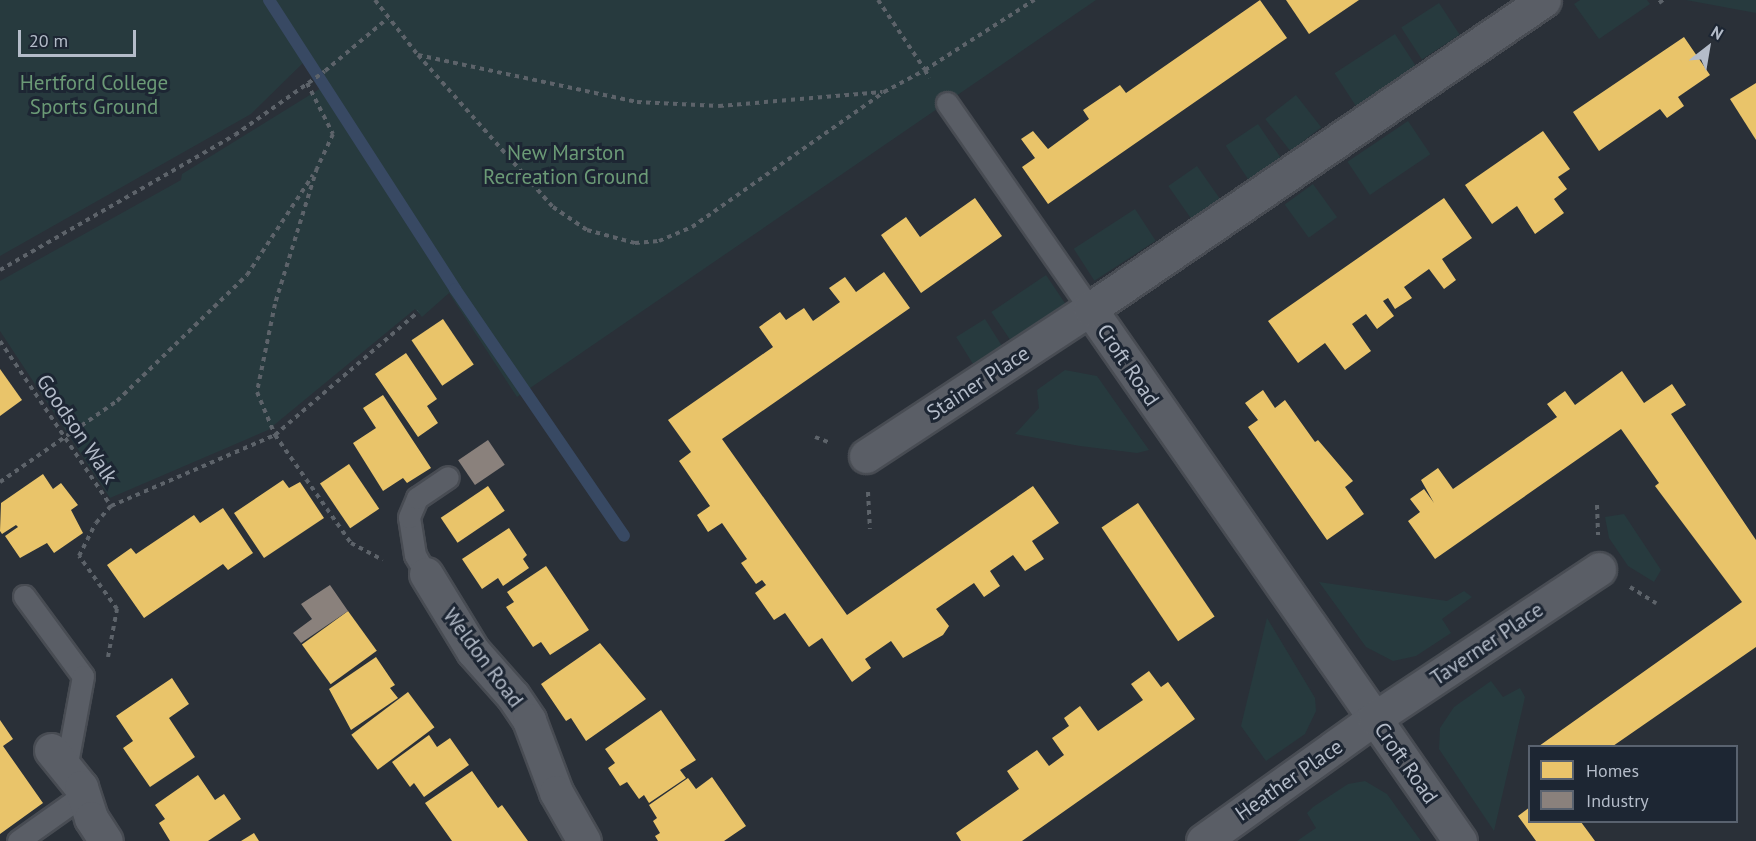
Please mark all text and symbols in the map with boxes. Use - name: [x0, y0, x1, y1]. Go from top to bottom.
- scale bar: [21, 18, 140, 56]
- north arrow: [1678, 18, 1738, 78]
- text: N: [1708, 21, 1727, 44]
- text: 20 m: [29, 29, 68, 52]
- park label: Hertford College Sports Ground: [20, 70, 168, 120]
- park label: New Marston Recreation Ground: [483, 140, 649, 190]
- street label: Croft Road: [1091, 319, 1165, 411]
- street label: Stainer Place: [922, 341, 1034, 425]
- street label: Goodson Walk: [31, 369, 123, 489]
- street label: Taverner Place: [1426, 597, 1548, 691]
- street label: Weldon Road: [438, 604, 528, 712]
- street label: Croft Road: [1369, 718, 1443, 808]
- street label: Heather Place: [1231, 734, 1347, 826]
- legend: [1528, 745, 1738, 823]
- text: Homes: [1586, 759, 1639, 782]
- text: Industry: [1586, 789, 1649, 812]

